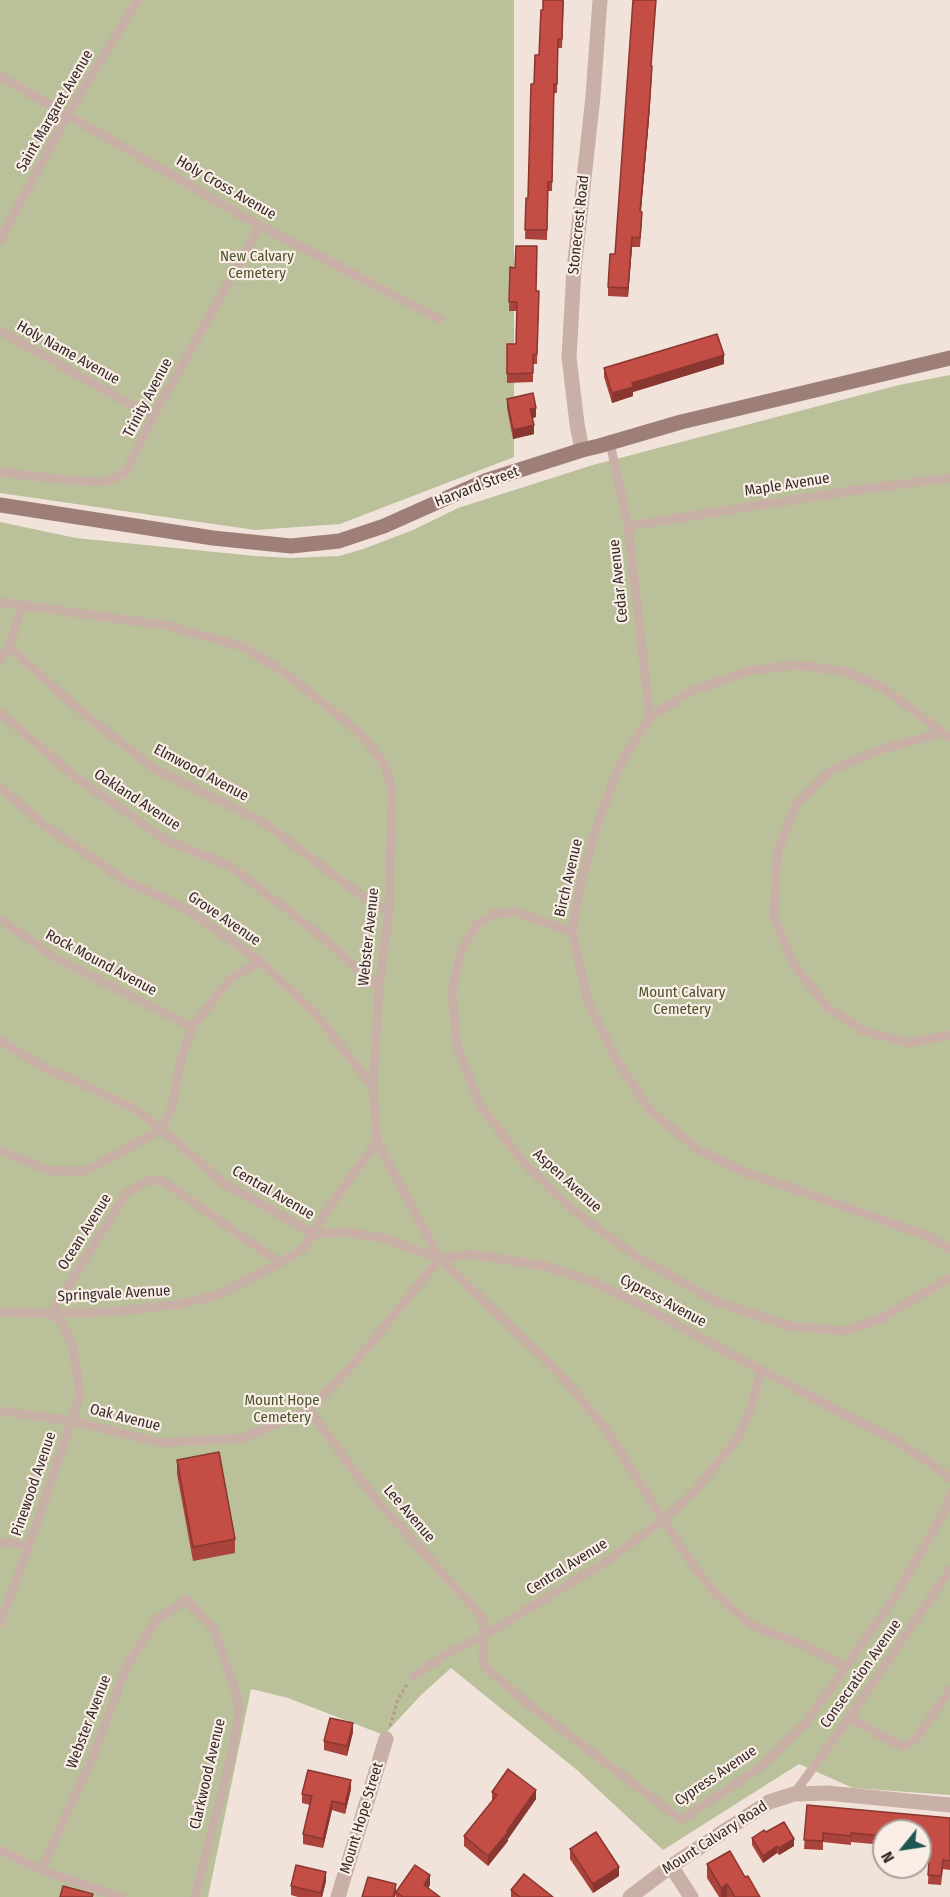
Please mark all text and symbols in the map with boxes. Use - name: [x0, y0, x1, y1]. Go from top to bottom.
- street label: Saint Margaret Avenue: [13, 47, 97, 175]
- street label: Holy Cross Avenue: [173, 152, 279, 224]
- street label: Stonecrest Road: [565, 174, 593, 276]
- park label: New Calvary Cemetery: [220, 248, 294, 283]
- street label: Holy Name Avenue: [13, 317, 123, 389]
- street label: Trinity Avenue: [120, 355, 176, 441]
- street label: Harvard Street: [432, 463, 522, 511]
- street label: Maple Avenue: [743, 469, 831, 501]
- street label: Cedar Avenue: [606, 538, 632, 624]
- street label: Elmwood Avenue: [151, 740, 251, 806]
- street label: Oakland Avenue: [90, 765, 184, 835]
- street label: Birch Avenue: [551, 837, 587, 919]
- street label: Webster Avenue: [355, 887, 383, 987]
- street label: Grove Avenue: [184, 888, 264, 950]
- street label: Rock Mound Avenue: [42, 926, 160, 1000]
- park label: Mount Calvary Cemetery: [639, 984, 725, 1019]
- street label: Aspen Avenue: [529, 1145, 605, 1217]
- street label: Central Avenue: [229, 1162, 317, 1224]
- street label: Ocean Avenue: [54, 1190, 116, 1274]
- street label: Cypress Avenue: [617, 1271, 709, 1331]
- street label: Springvale Avenue: [57, 1282, 171, 1306]
- park label: Mount Hope Cemetery: [244, 1392, 320, 1427]
- street label: Oak Avenue: [88, 1401, 162, 1435]
- street label: Pinewood Avenue: [8, 1429, 60, 1539]
- street label: Lee Avenue: [379, 1482, 439, 1546]
- street label: Central Avenue: [523, 1535, 611, 1599]
- street label: Consecration Avenue: [817, 1616, 905, 1732]
- street label: Webster Avenue: [63, 1673, 115, 1771]
- street label: Clarkwood Avenue: [187, 1717, 229, 1831]
- street label: Cypress Avenue: [672, 1742, 760, 1810]
- street label: Mount Hope Street: [337, 1760, 387, 1876]
- street label: Mount Calvary Road: [659, 1797, 771, 1879]
- north arrow: [872, 1819, 932, 1879]
- text: N: [877, 1848, 898, 1866]

